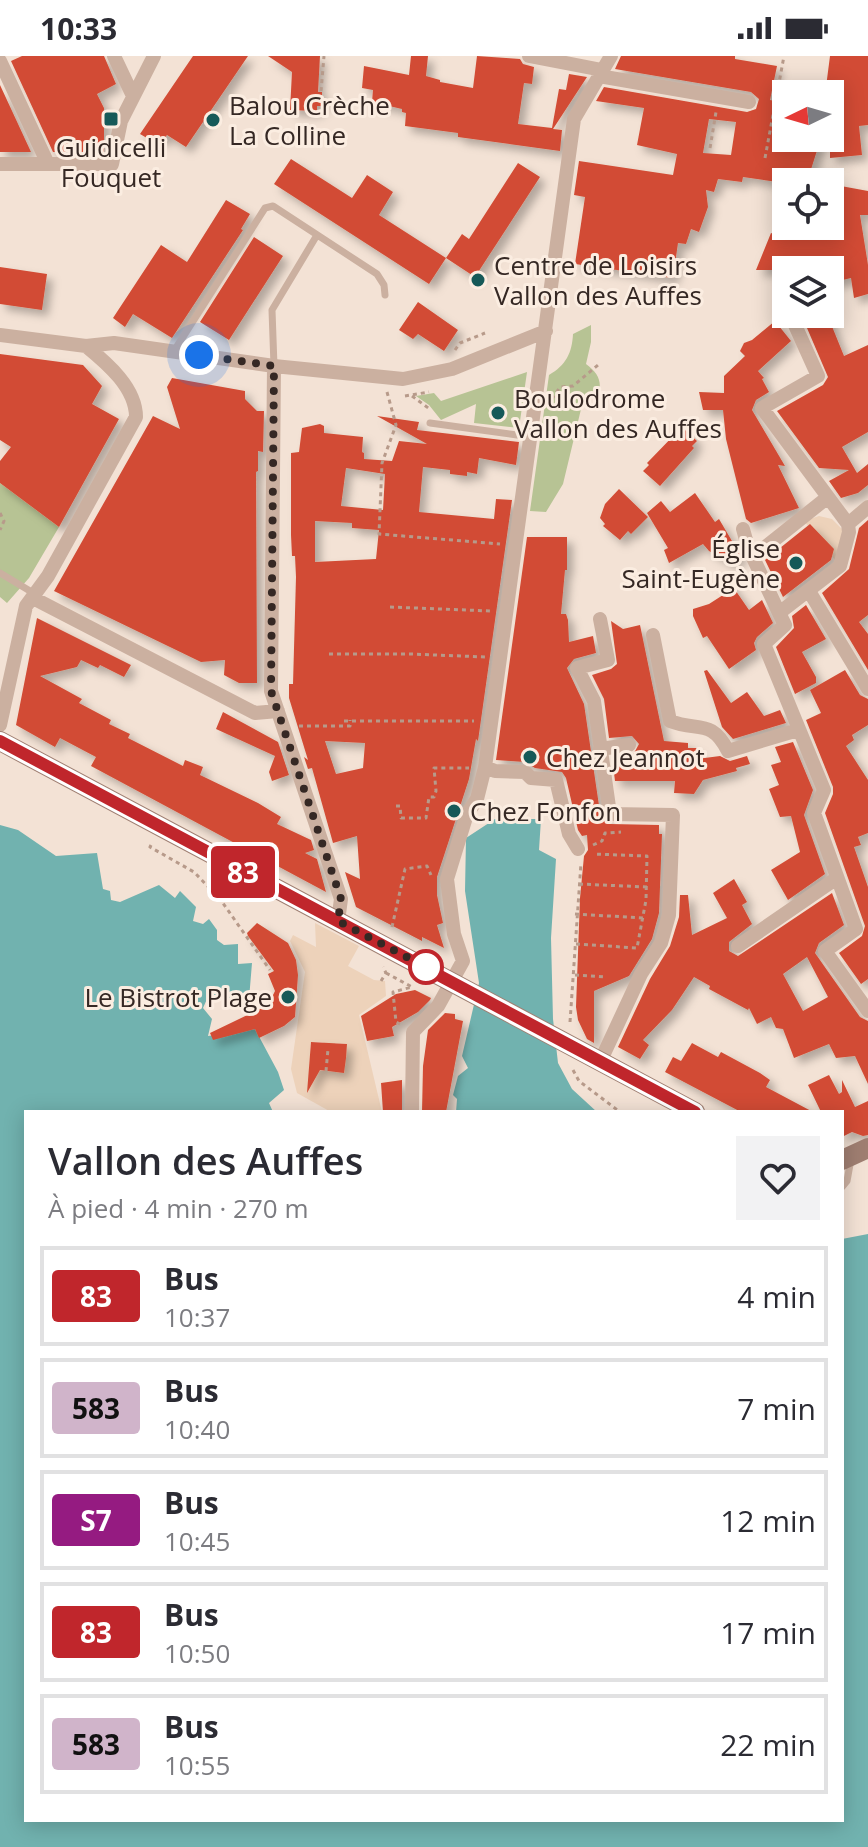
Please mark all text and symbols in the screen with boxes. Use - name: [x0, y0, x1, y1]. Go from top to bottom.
- text: 10:33: [40, 8, 117, 49]
- north arrow: [772, 80, 844, 152]
- map controls: [772, 80, 844, 328]
- place label: Balou Crèche La Colline: [229, 87, 390, 153]
- marker: Guidicelli Fouquet: [102, 110, 120, 128]
- marker: Balou Crèche La Colline: [204, 111, 222, 129]
- place label: Guidicelli Fouquet: [56, 129, 166, 195]
- button: locate: [772, 168, 844, 240]
- place label: Centre de Loisirs Vallon des Auffes: [494, 247, 702, 313]
- button: layers: [772, 256, 844, 328]
- marker: Centre de Loisirs Vallon des Auffes: [469, 271, 487, 289]
- your location: [179, 335, 219, 375]
- place label: Boulodrome Vallon des Auffes: [514, 380, 722, 446]
- marker: Boulodrome Vallon des Auffes: [489, 404, 507, 422]
- place label: Église Saint-Eugène: [621, 530, 780, 596]
- marker: Église Saint-Eugène: [787, 554, 805, 572]
- place label: Chez Jeannot: [546, 739, 705, 775]
- marker: Chez Jeannot: [521, 748, 539, 766]
- place label: Chez Fonfon: [470, 793, 621, 829]
- marker: Chez Fonfon: [445, 802, 463, 820]
- line badge: 83: [207, 846, 279, 898]
- text: 83: [227, 853, 259, 891]
- unlabelled marker: [409, 950, 443, 984]
- place label: Le Bistrot Plage: [84, 979, 272, 1015]
- marker: Le Bistrot Plage: [279, 988, 297, 1006]
- text: Vallon des Auffes: [48, 1134, 363, 1186]
- button: heart: [736, 1136, 820, 1220]
- text: À pied · 4 min · 270 m: [48, 1190, 308, 1226]
- text: Bus: [164, 1258, 219, 1299]
- text: 4 min: [737, 1276, 816, 1317]
- text: 83: [80, 1277, 112, 1315]
- text: 10:37: [164, 1299, 230, 1335]
- text: Bus: [164, 1370, 219, 1411]
- text: 7 min: [737, 1388, 816, 1429]
- text: 583: [72, 1389, 120, 1427]
- text: 10:40: [164, 1411, 230, 1447]
- text: Bus: [164, 1482, 219, 1523]
- text: 12 min: [720, 1500, 816, 1541]
- text: S7: [80, 1501, 112, 1539]
- text: 10:45: [164, 1523, 230, 1559]
- text: Bus: [164, 1594, 219, 1635]
- text: 17 min: [720, 1612, 816, 1653]
- text: 83: [80, 1613, 112, 1651]
- text: 10:50: [164, 1635, 230, 1671]
- text: Bus: [164, 1706, 219, 1747]
- text: 22 min: [720, 1724, 816, 1765]
- text: 583: [72, 1725, 120, 1763]
- text: 10:55: [164, 1747, 230, 1783]

